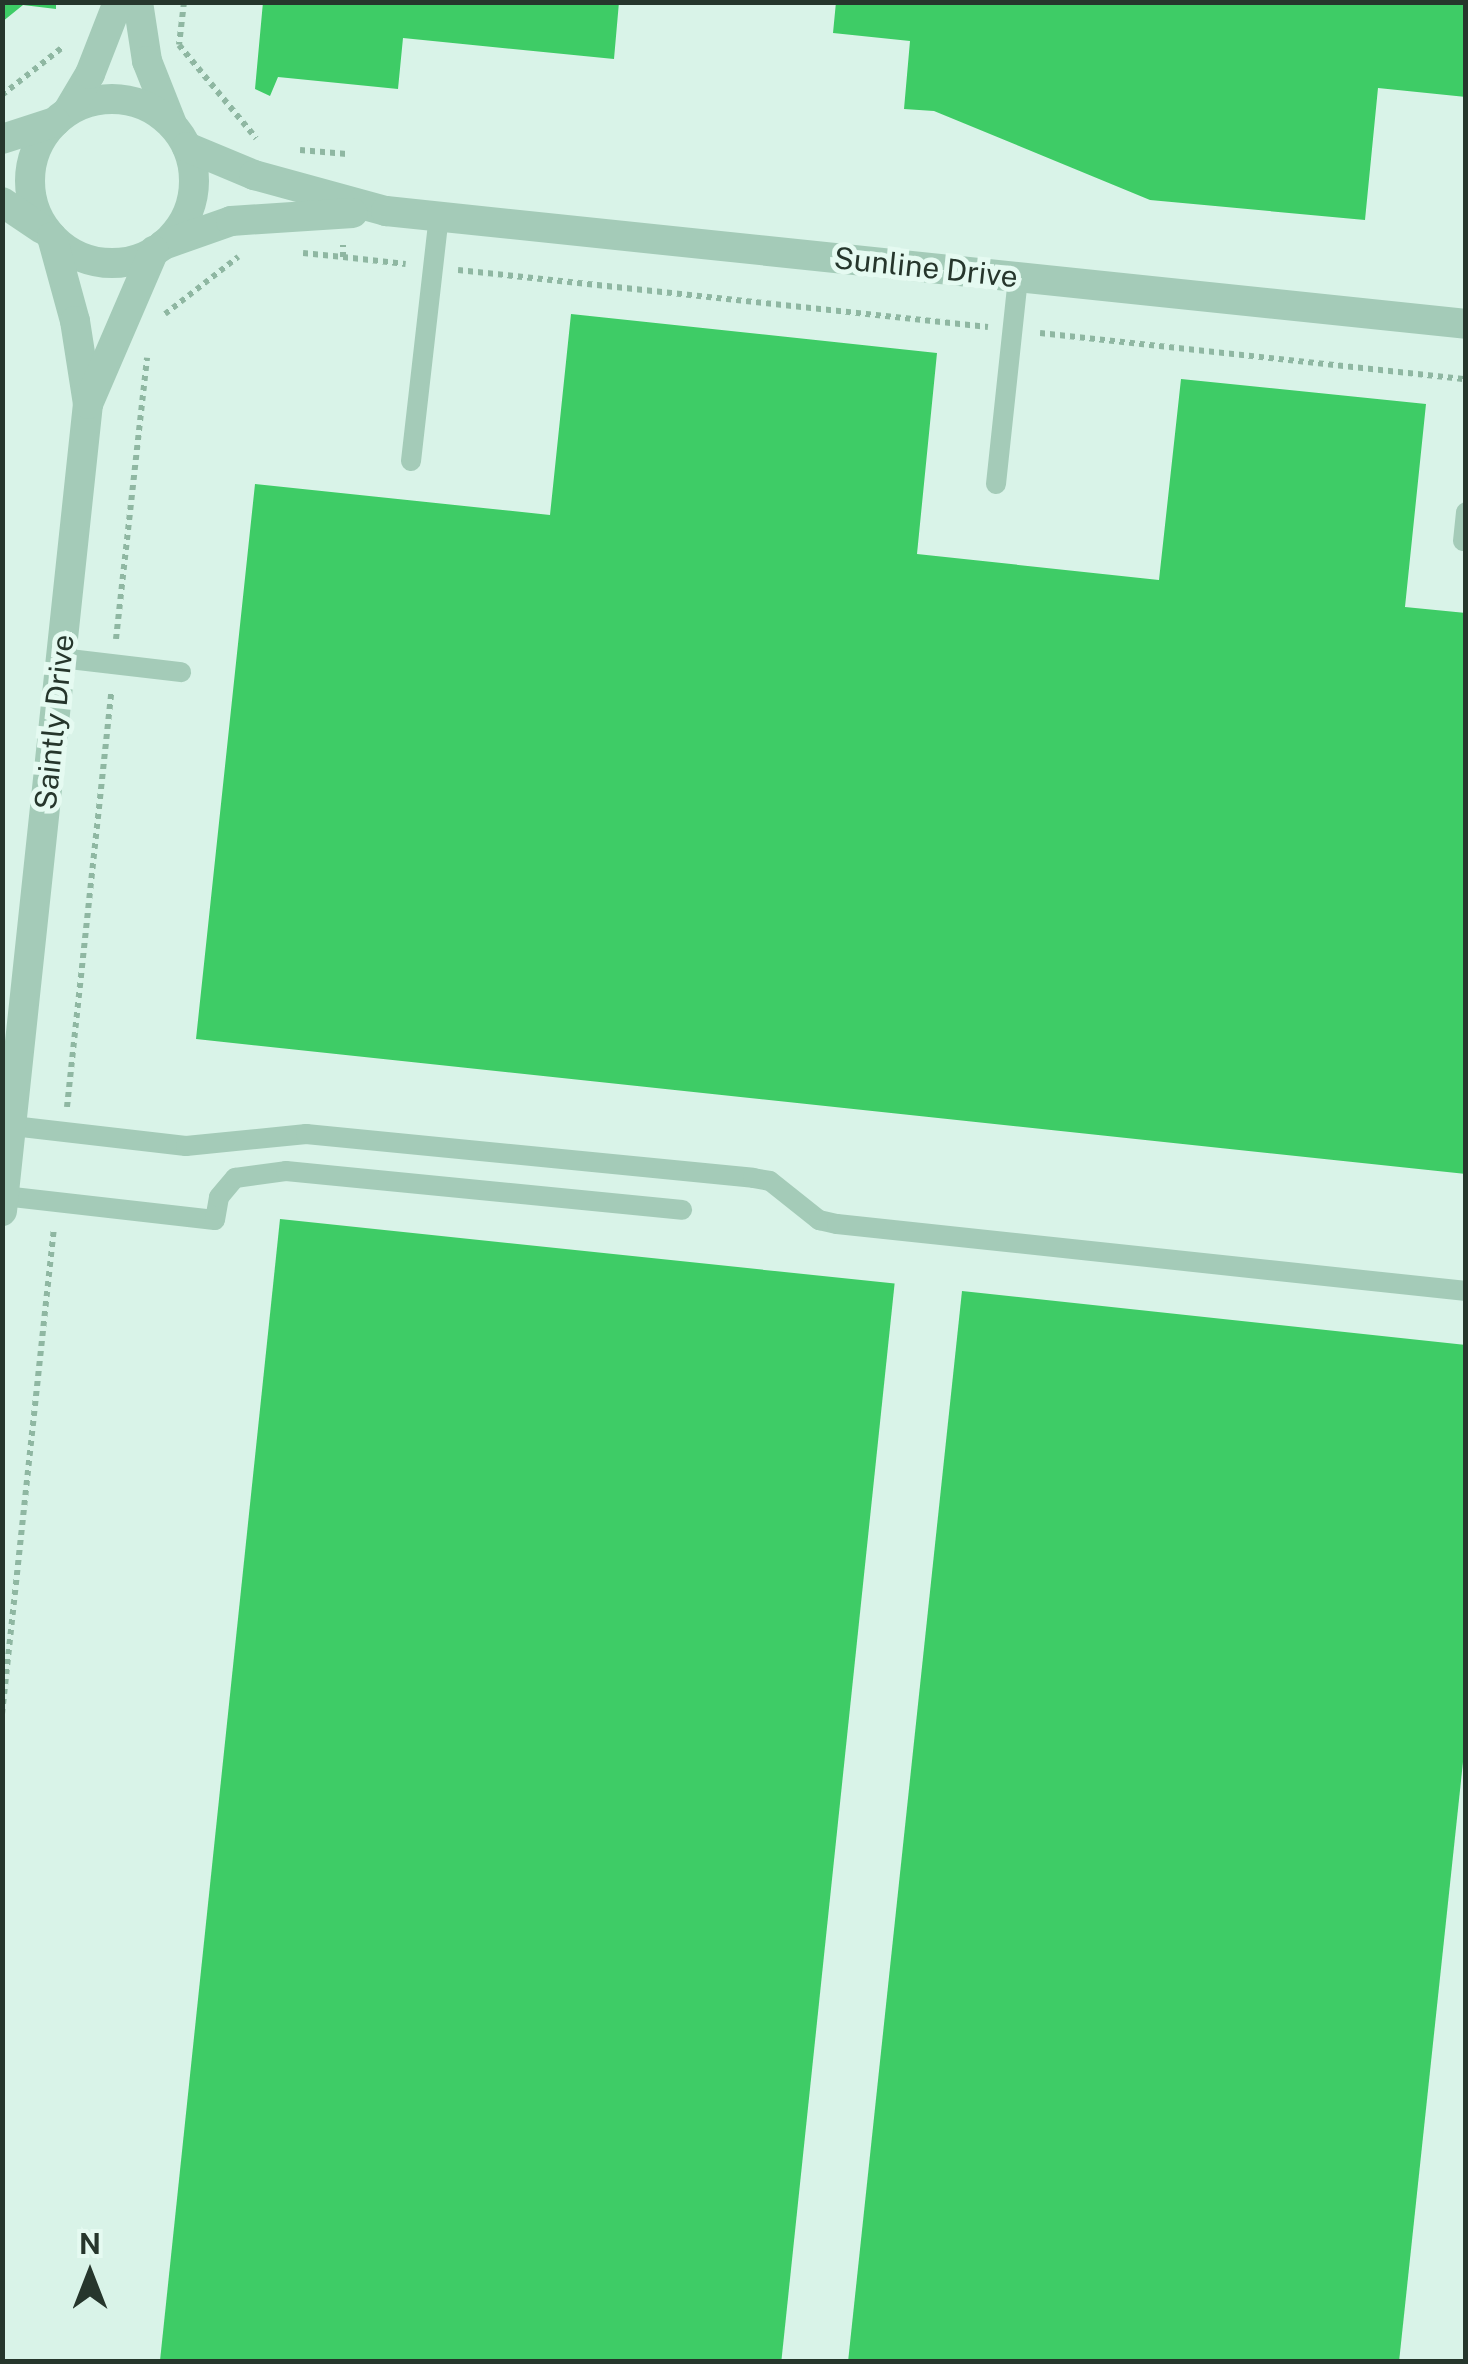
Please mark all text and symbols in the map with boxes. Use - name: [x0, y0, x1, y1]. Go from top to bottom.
- street label: Sunline Drive: [832, 239, 1020, 295]
- street label: Saintly Drive: [27, 633, 81, 811]
- north arrow: [40, 2224, 140, 2324]
- text: N: [79, 2227, 101, 2260]

